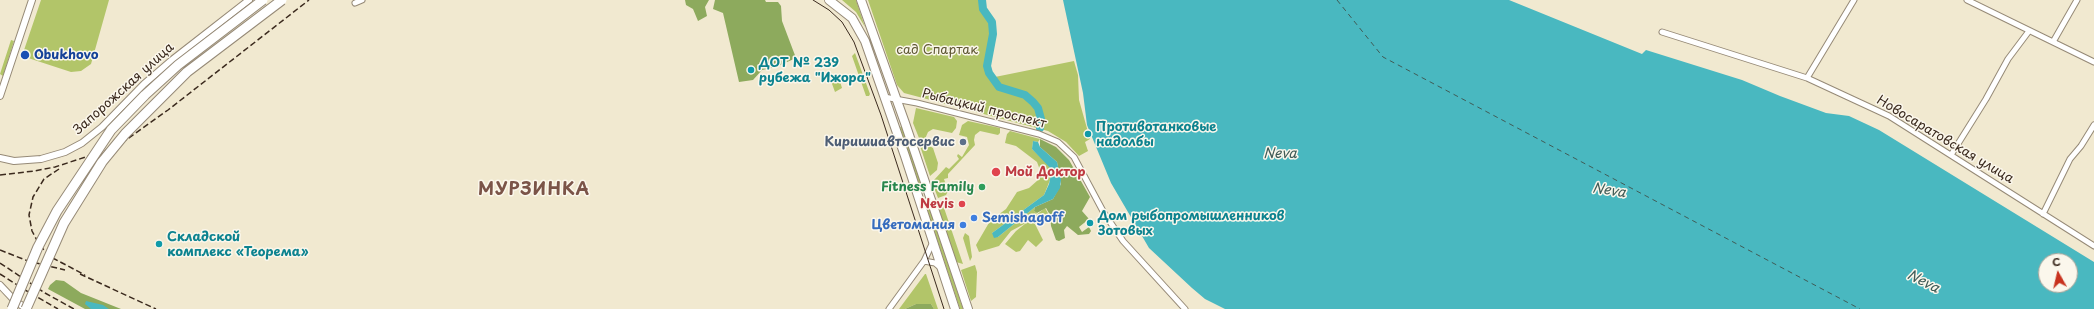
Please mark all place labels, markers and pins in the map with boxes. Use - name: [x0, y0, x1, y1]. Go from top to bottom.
- place label: Obukhovo: [34, 47, 98, 63]
- marker: Obukhovo: [19, 49, 31, 61]
- place label: ДОТ № 239 рубежа "Ижора": [759, 55, 871, 86]
- marker: ДОТ № 239 рубежа "Ижора": [746, 65, 756, 75]
- place label: Противотанковые надолбы: [1096, 119, 1216, 150]
- marker: Противотанковые надолбы: [1083, 129, 1093, 139]
- place label: Киришиавтосервис: [824, 134, 955, 150]
- marker: Киришиавтосервис: [958, 137, 968, 147]
- place label: Мой Доктор: [1005, 164, 1085, 180]
- marker: Мой Доктор: [990, 166, 1002, 178]
- place label: Fitness Family: [881, 179, 974, 195]
- marker: Fitness Family: [977, 182, 987, 192]
- place label: Nevis: [920, 196, 954, 212]
- marker: Nevis: [957, 199, 967, 209]
- place label: Дом рыбопромышленников Зотовых: [1098, 208, 1284, 239]
- place label: Semishagoff: [982, 210, 1064, 226]
- marker: Semishagoff: [969, 213, 979, 223]
- place label: Цветомания: [871, 217, 955, 233]
- marker: Дом рыбопромышленников Зотовых: [1085, 218, 1095, 228]
- marker: Цветомания: [958, 220, 968, 230]
- place label: Складской комплекс «Теорема»: [167, 229, 308, 260]
- marker: Складской комплекс «Теорема»: [154, 239, 164, 249]

